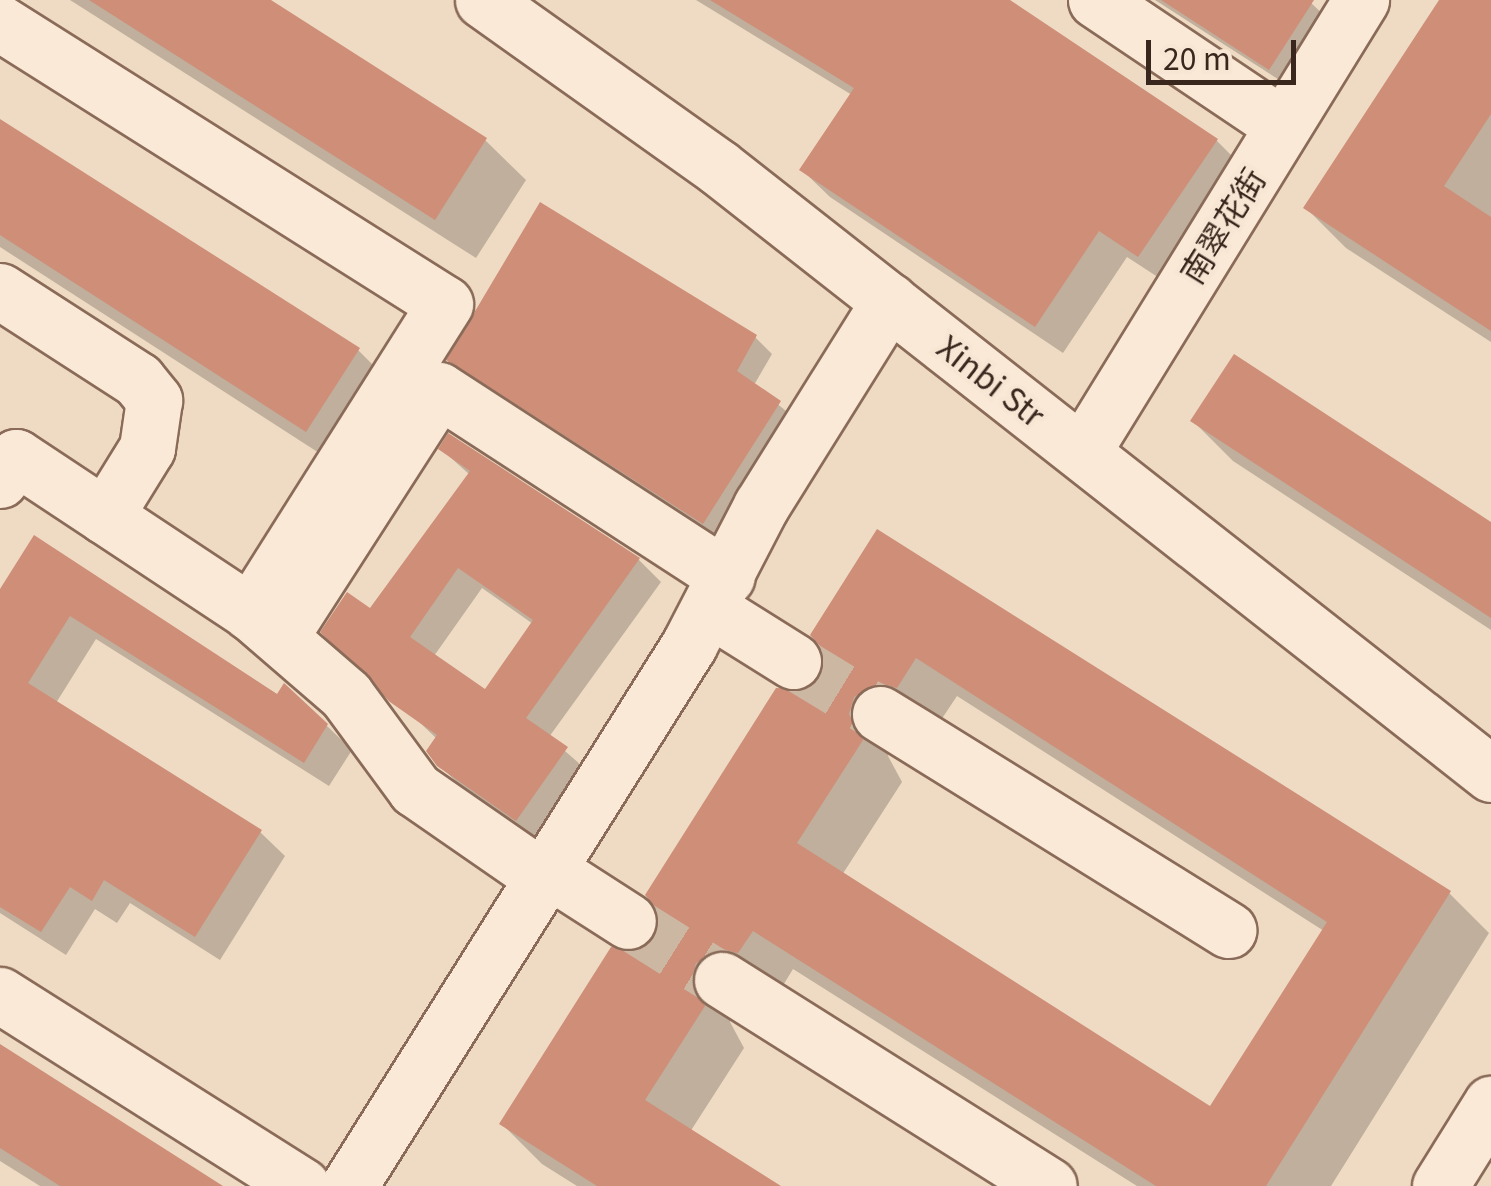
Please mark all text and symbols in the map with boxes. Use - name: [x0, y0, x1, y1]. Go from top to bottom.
- scale bar: [1151, 20, 1301, 82]
- text: 20 m: [1163, 35, 1231, 79]
- street label: 南翠花街: [1171, 161, 1271, 289]
- street label: Xinbi Str: [931, 326, 1053, 434]

